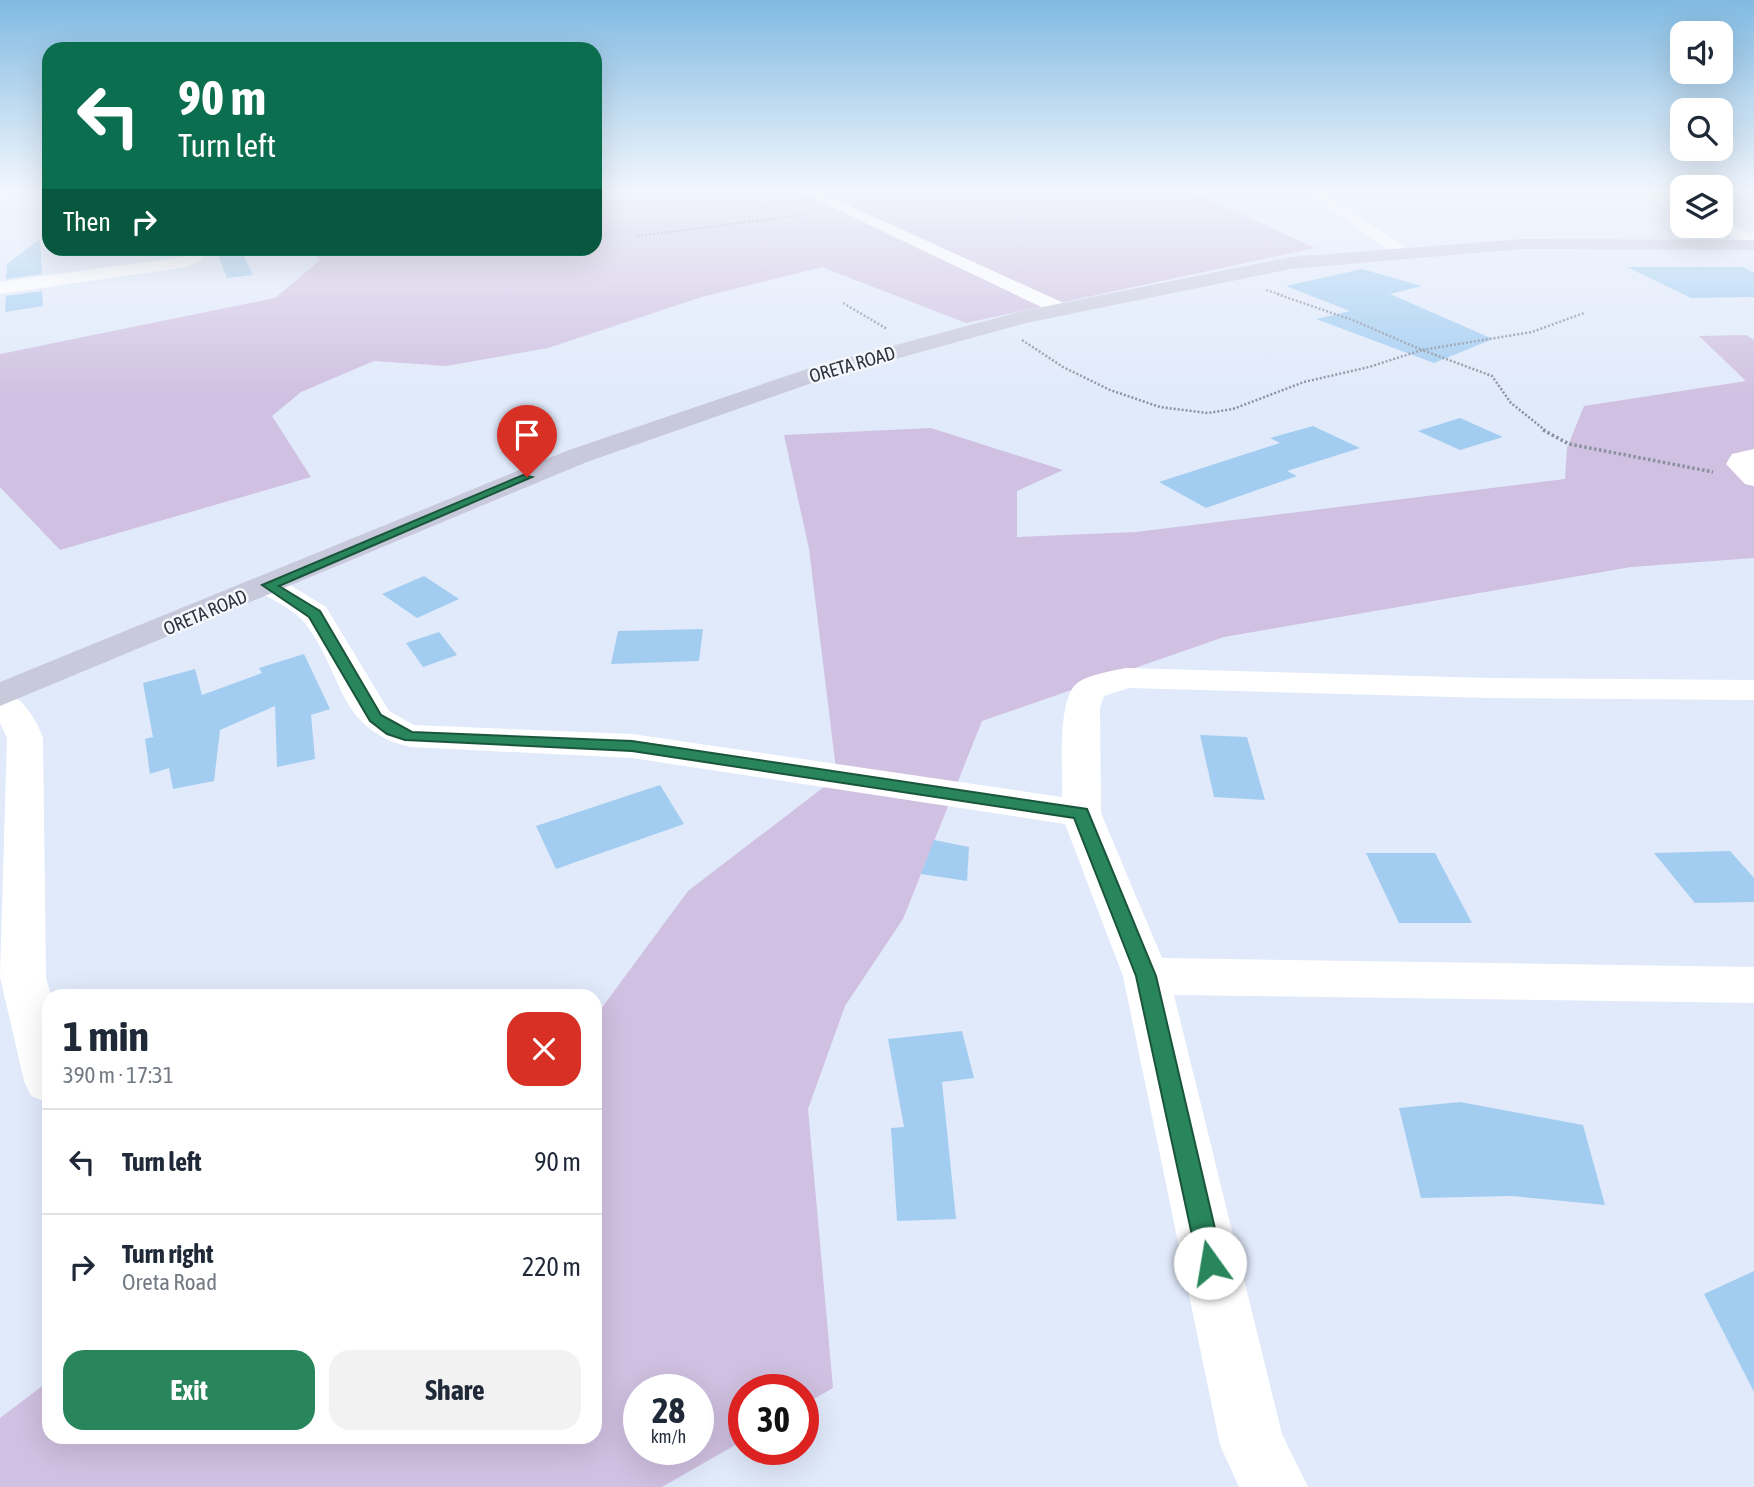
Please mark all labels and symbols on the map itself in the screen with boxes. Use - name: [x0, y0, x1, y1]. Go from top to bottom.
- street label: ORETA ROAD: [806, 341, 898, 387]
- pin: [497, 405, 557, 477]
- street label: ORETA ROAD: [160, 585, 250, 639]
- position arrow: [1173, 1226, 1247, 1300]
- speed limit sign: 30: [728, 1374, 819, 1465]

